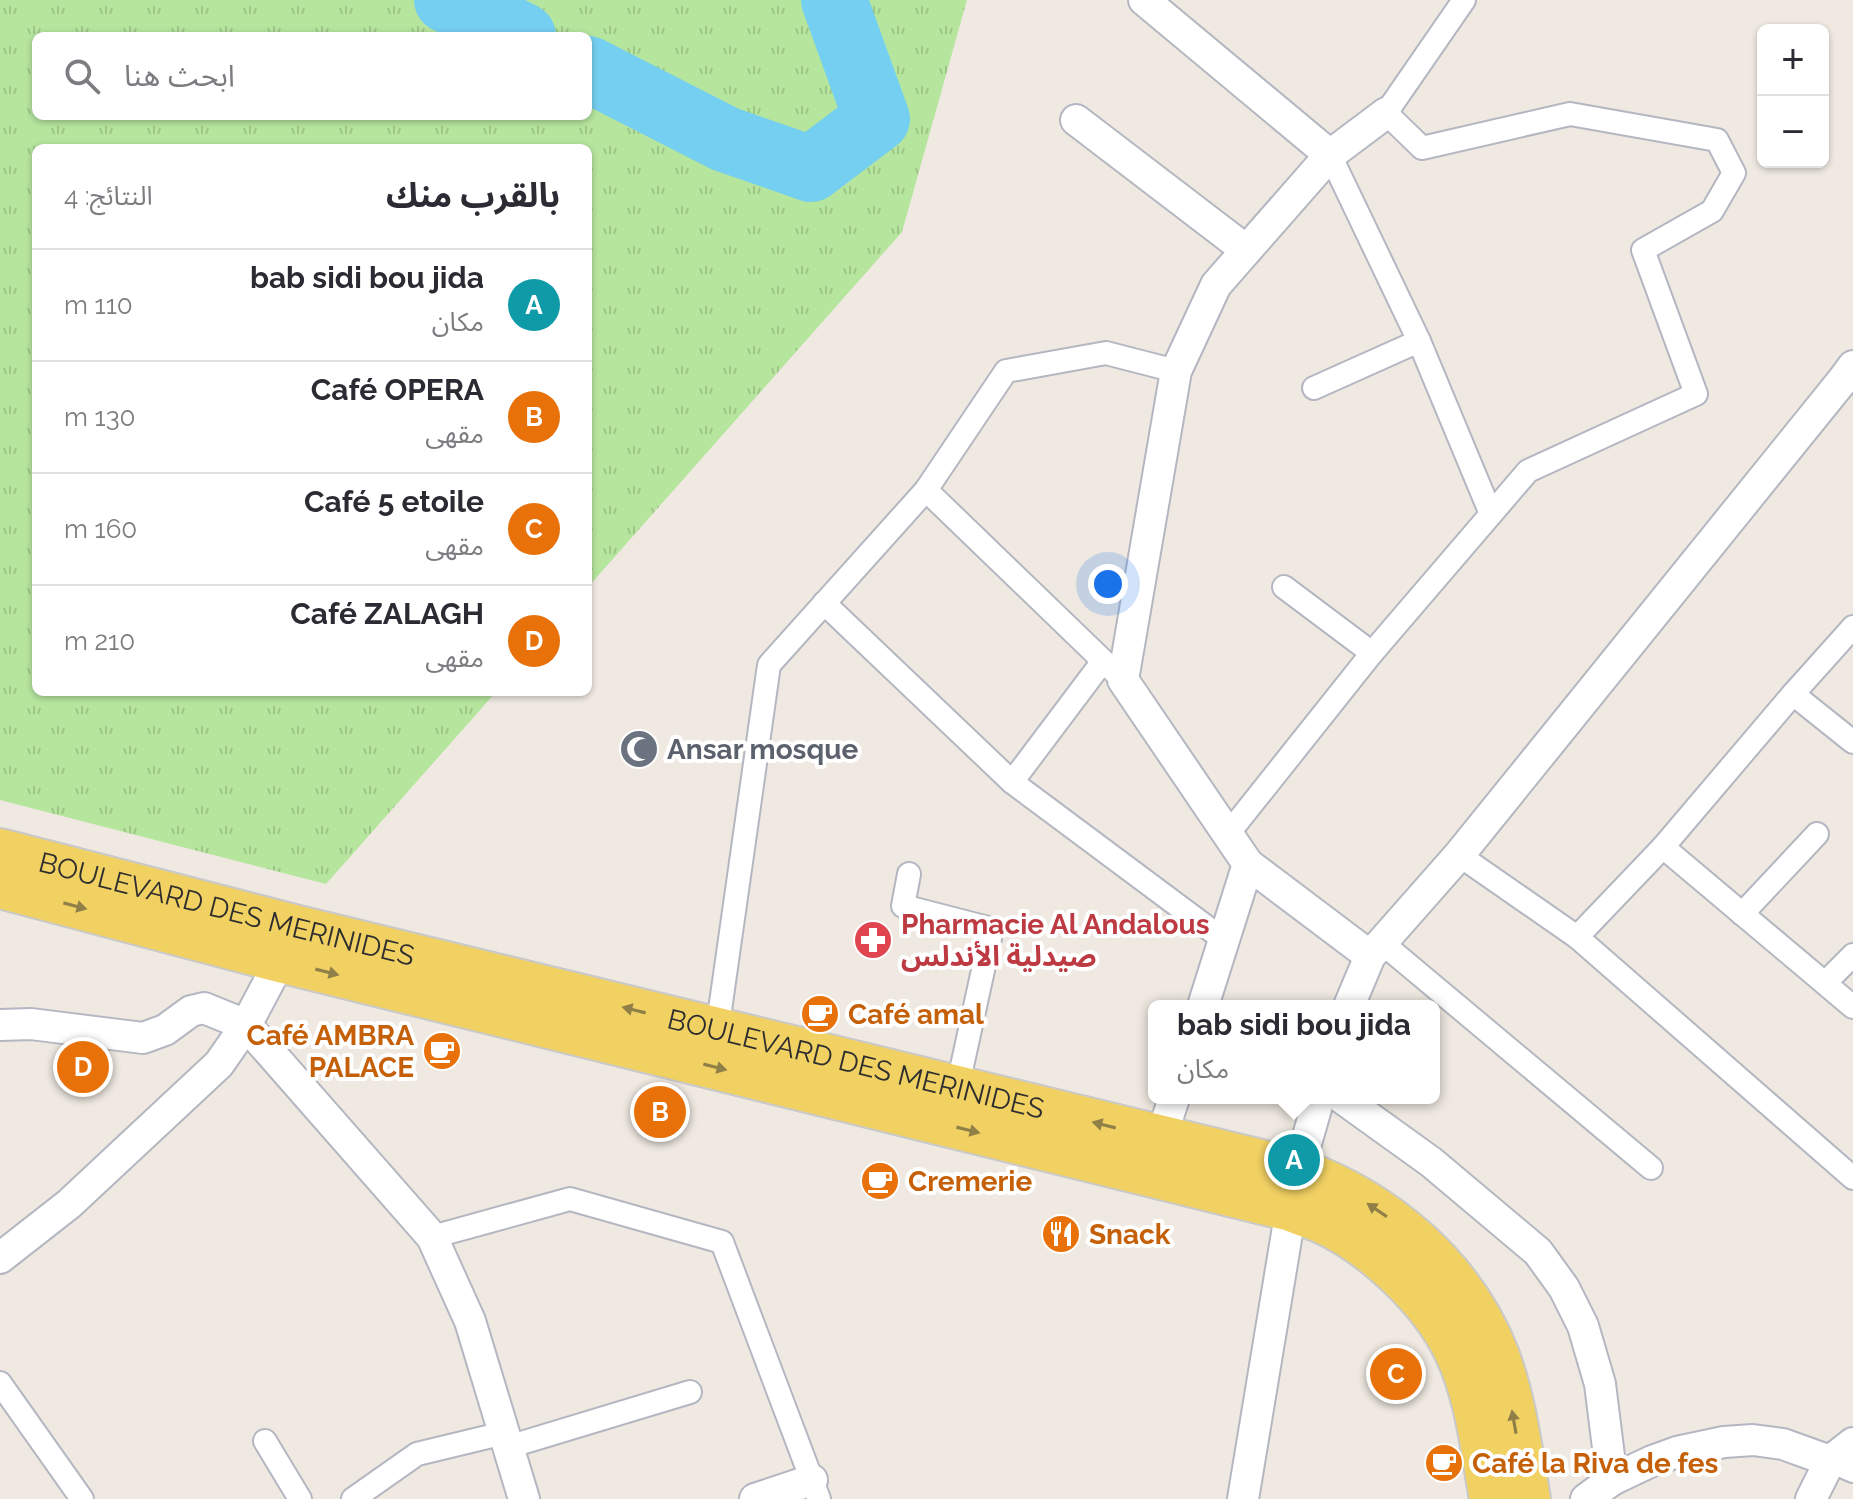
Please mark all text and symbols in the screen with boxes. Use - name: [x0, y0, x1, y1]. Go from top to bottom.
- map controls: [1757, 24, 1829, 168]
- button: +: [1757, 24, 1829, 96]
- search box: [32, 32, 592, 120]
- icon: search: [60, 54, 104, 98]
- text: ابحث هنا: [124, 58, 235, 93]
- button: −: [1757, 96, 1829, 168]
- text: بالقرب منك: [386, 175, 560, 215]
- text: النتائج: 4: [64, 181, 153, 211]
- text: bab sidi bou jida: [250, 260, 484, 295]
- text: 110 m: [64, 290, 133, 320]
- text: A: [525, 290, 543, 320]
- text: مكان: [432, 307, 484, 337]
- text: Café OPERA: [311, 372, 484, 407]
- text: 130 m: [64, 402, 135, 432]
- text: B: [525, 402, 543, 432]
- text: مقهى: [425, 419, 484, 449]
- text: Café 5 etoile: [304, 484, 484, 519]
- text: 160 m: [64, 514, 137, 544]
- text: C: [525, 514, 543, 544]
- text: مقهى: [425, 531, 484, 561]
- your location: [1088, 564, 1128, 604]
- text: Café ZALAGH: [290, 596, 484, 631]
- text: 210 m: [64, 626, 135, 656]
- text: D: [525, 626, 543, 656]
- text: مقهى: [425, 643, 484, 673]
- mosque icon: Ansar mosque: [618, 728, 660, 770]
- place label: Ansar mosque: [667, 733, 859, 766]
- street label: BOULEVARD DES MERINIDES: [35, 846, 418, 973]
- one-way arrow: [63, 901, 88, 913]
- place label: Pharmacie Al Andalous صيدلية الأندلس: [901, 908, 1210, 973]
- pharmacy icon: Pharmacie Al Andalous صيدلية الأندلس: [852, 919, 894, 961]
- one-way arrow: [315, 966, 340, 978]
- cafe icon: Café amal: [799, 993, 841, 1035]
- place label: Café amal: [848, 998, 984, 1031]
- popup: [1148, 1000, 1440, 1104]
- street label: BOULEVARD DES MERINIDES: [664, 1002, 1048, 1126]
- one-way arrow: [622, 1003, 647, 1016]
- text: bab sidi bou jida: [1177, 1007, 1411, 1042]
- place label: Café AMBRA PALACE: [246, 1019, 414, 1084]
- cafe icon: Café AMBRA PALACE: [421, 1030, 463, 1072]
- pin: D: [57, 1037, 109, 1097]
- text: مكان: [1177, 1054, 1229, 1084]
- one-way arrow: [703, 1062, 728, 1074]
- pin: B: [634, 1082, 686, 1142]
- one-way arrow: [1092, 1118, 1117, 1130]
- one-way arrow: [955, 1124, 980, 1136]
- pin: A: [1268, 1130, 1320, 1190]
- cafe icon: Cremerie: [859, 1160, 901, 1202]
- place label: Cremerie: [908, 1165, 1032, 1198]
- one-way arrow: [1367, 1203, 1388, 1218]
- restaurant icon: Snack: [1040, 1213, 1082, 1255]
- place label: Snack: [1089, 1218, 1171, 1251]
- pin: C: [1370, 1344, 1422, 1404]
- one-way arrow: [1508, 1409, 1520, 1434]
- cafe icon: Café la Riva de fes: [1423, 1442, 1465, 1484]
- place label: Café la Riva de fes: [1472, 1447, 1718, 1480]

